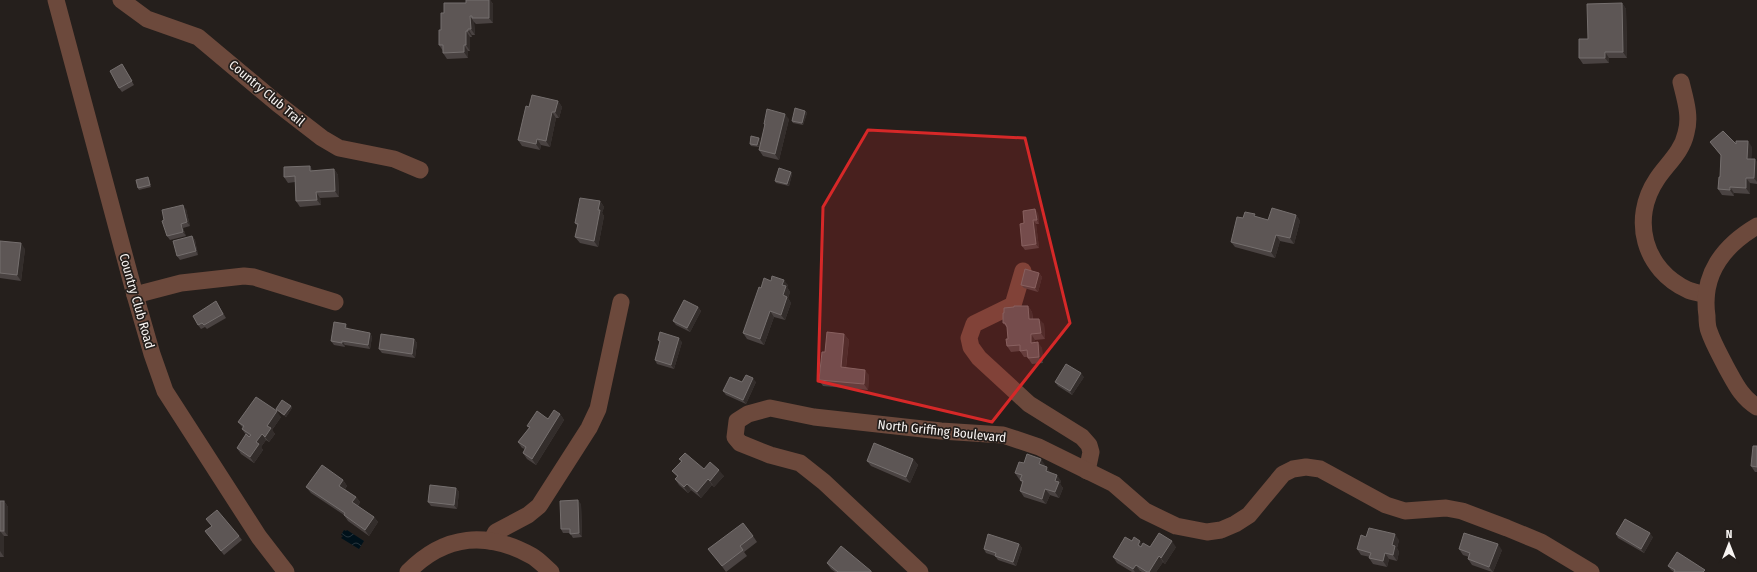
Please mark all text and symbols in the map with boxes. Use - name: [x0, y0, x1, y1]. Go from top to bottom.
- street label: Country Club Trail: [226, 57, 308, 129]
- street label: Country Club Road: [116, 252, 158, 350]
- street label: North Griffing Boulevard: [877, 417, 1007, 445]
- north arrow: [1709, 524, 1749, 564]
- text: N: [1726, 528, 1732, 541]

